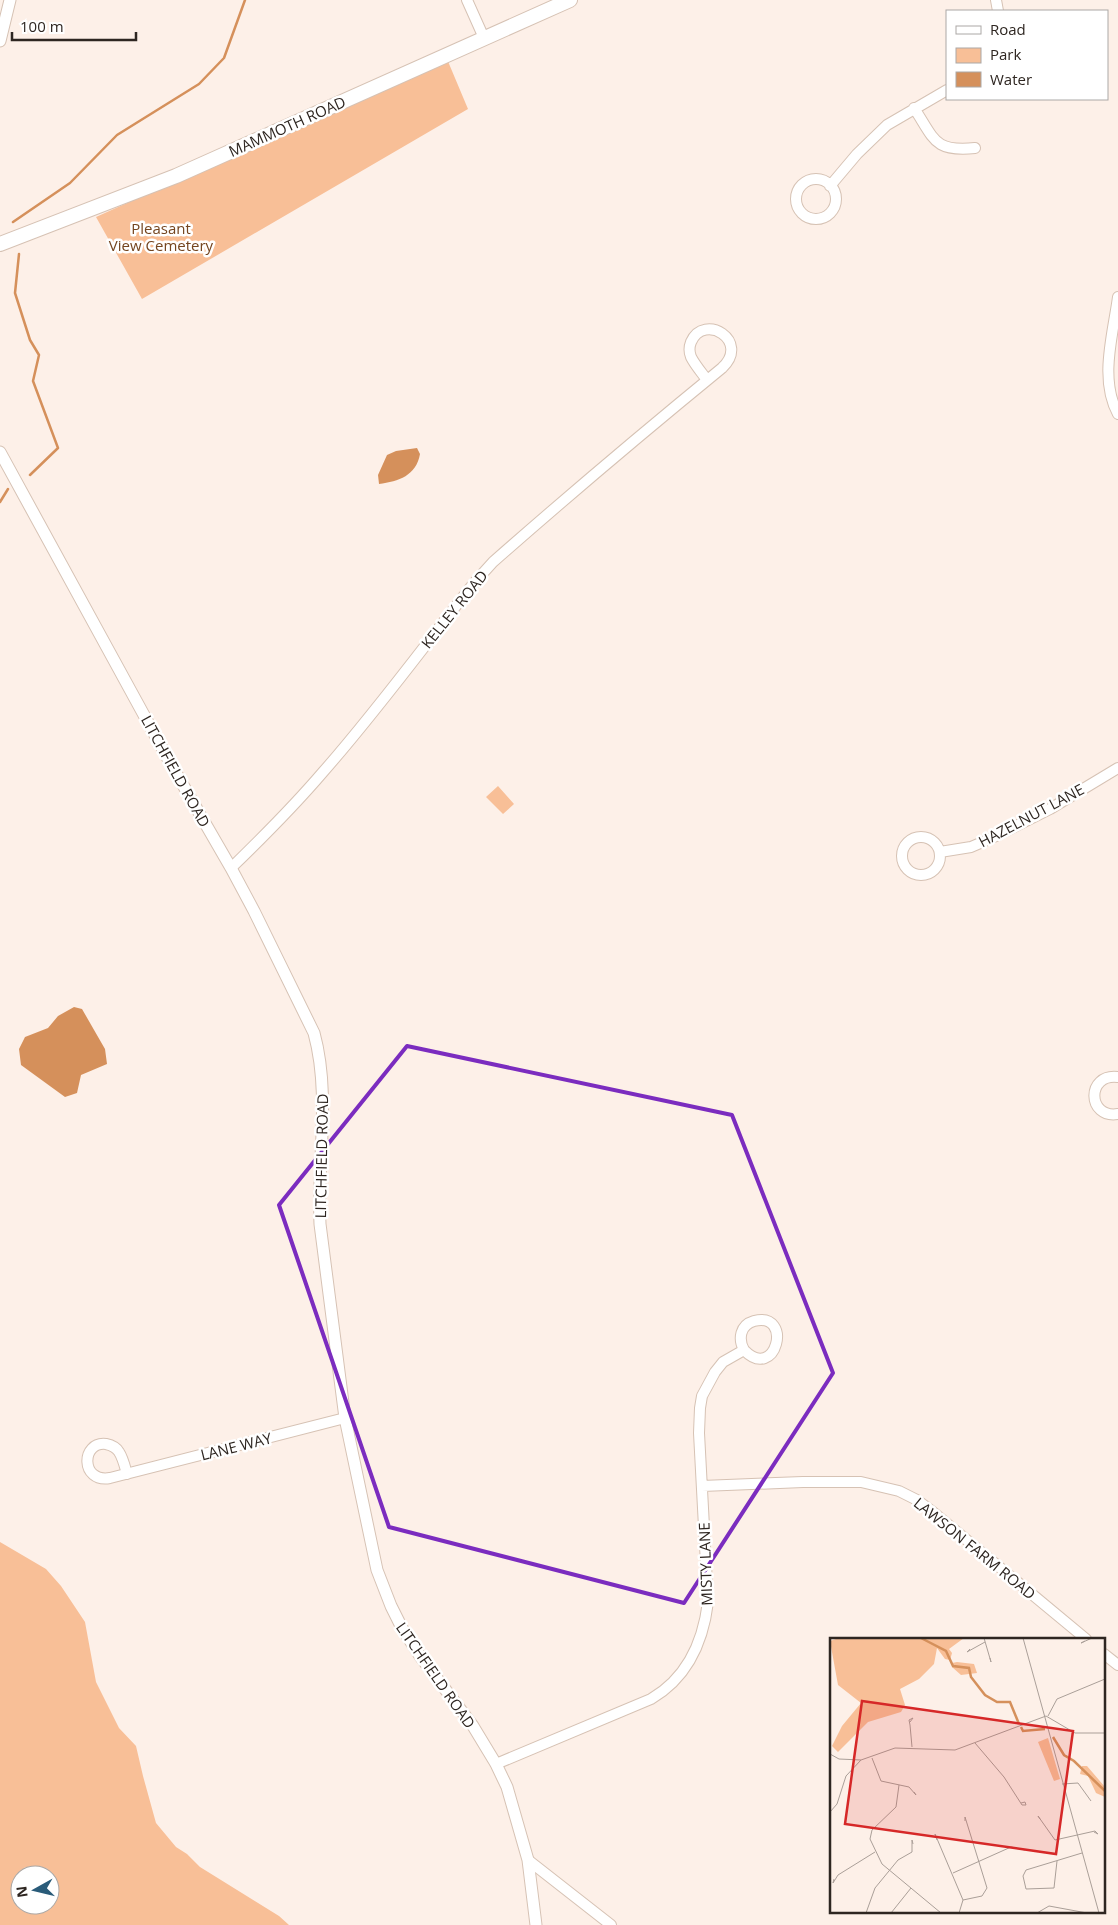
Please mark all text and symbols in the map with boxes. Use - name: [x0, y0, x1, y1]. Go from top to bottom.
- scale bar: [12, 10, 136, 42]
- legend: [946, 10, 1108, 100]
- text: 100 m: [20, 16, 64, 36]
- text: Road: [990, 19, 1026, 39]
- text: Park: [990, 44, 1021, 64]
- text: Water: [990, 69, 1032, 89]
- street label: MAMMOTH ROAD: [225, 91, 349, 161]
- park label: Pleasant View Cemetery: [109, 218, 214, 255]
- street label: KELLEY ROAD: [416, 566, 492, 652]
- street label: LITCHFIELD ROAD: [137, 712, 215, 830]
- street label: HAZELNUT LANE: [975, 779, 1087, 851]
- street label: LITCHFIELD ROAD: [310, 1093, 332, 1219]
- street label: LANE WAY: [198, 1427, 274, 1464]
- street label: LAWSON FARM ROAD: [910, 1493, 1040, 1603]
- street label: MISTY LANE: [694, 1522, 716, 1606]
- street label: LITCHFIELD ROAD: [392, 1618, 480, 1732]
- inset map: [830, 1638, 1106, 1912]
- north arrow: [10, 1865, 60, 1915]
- text: N: [11, 1885, 32, 1899]

